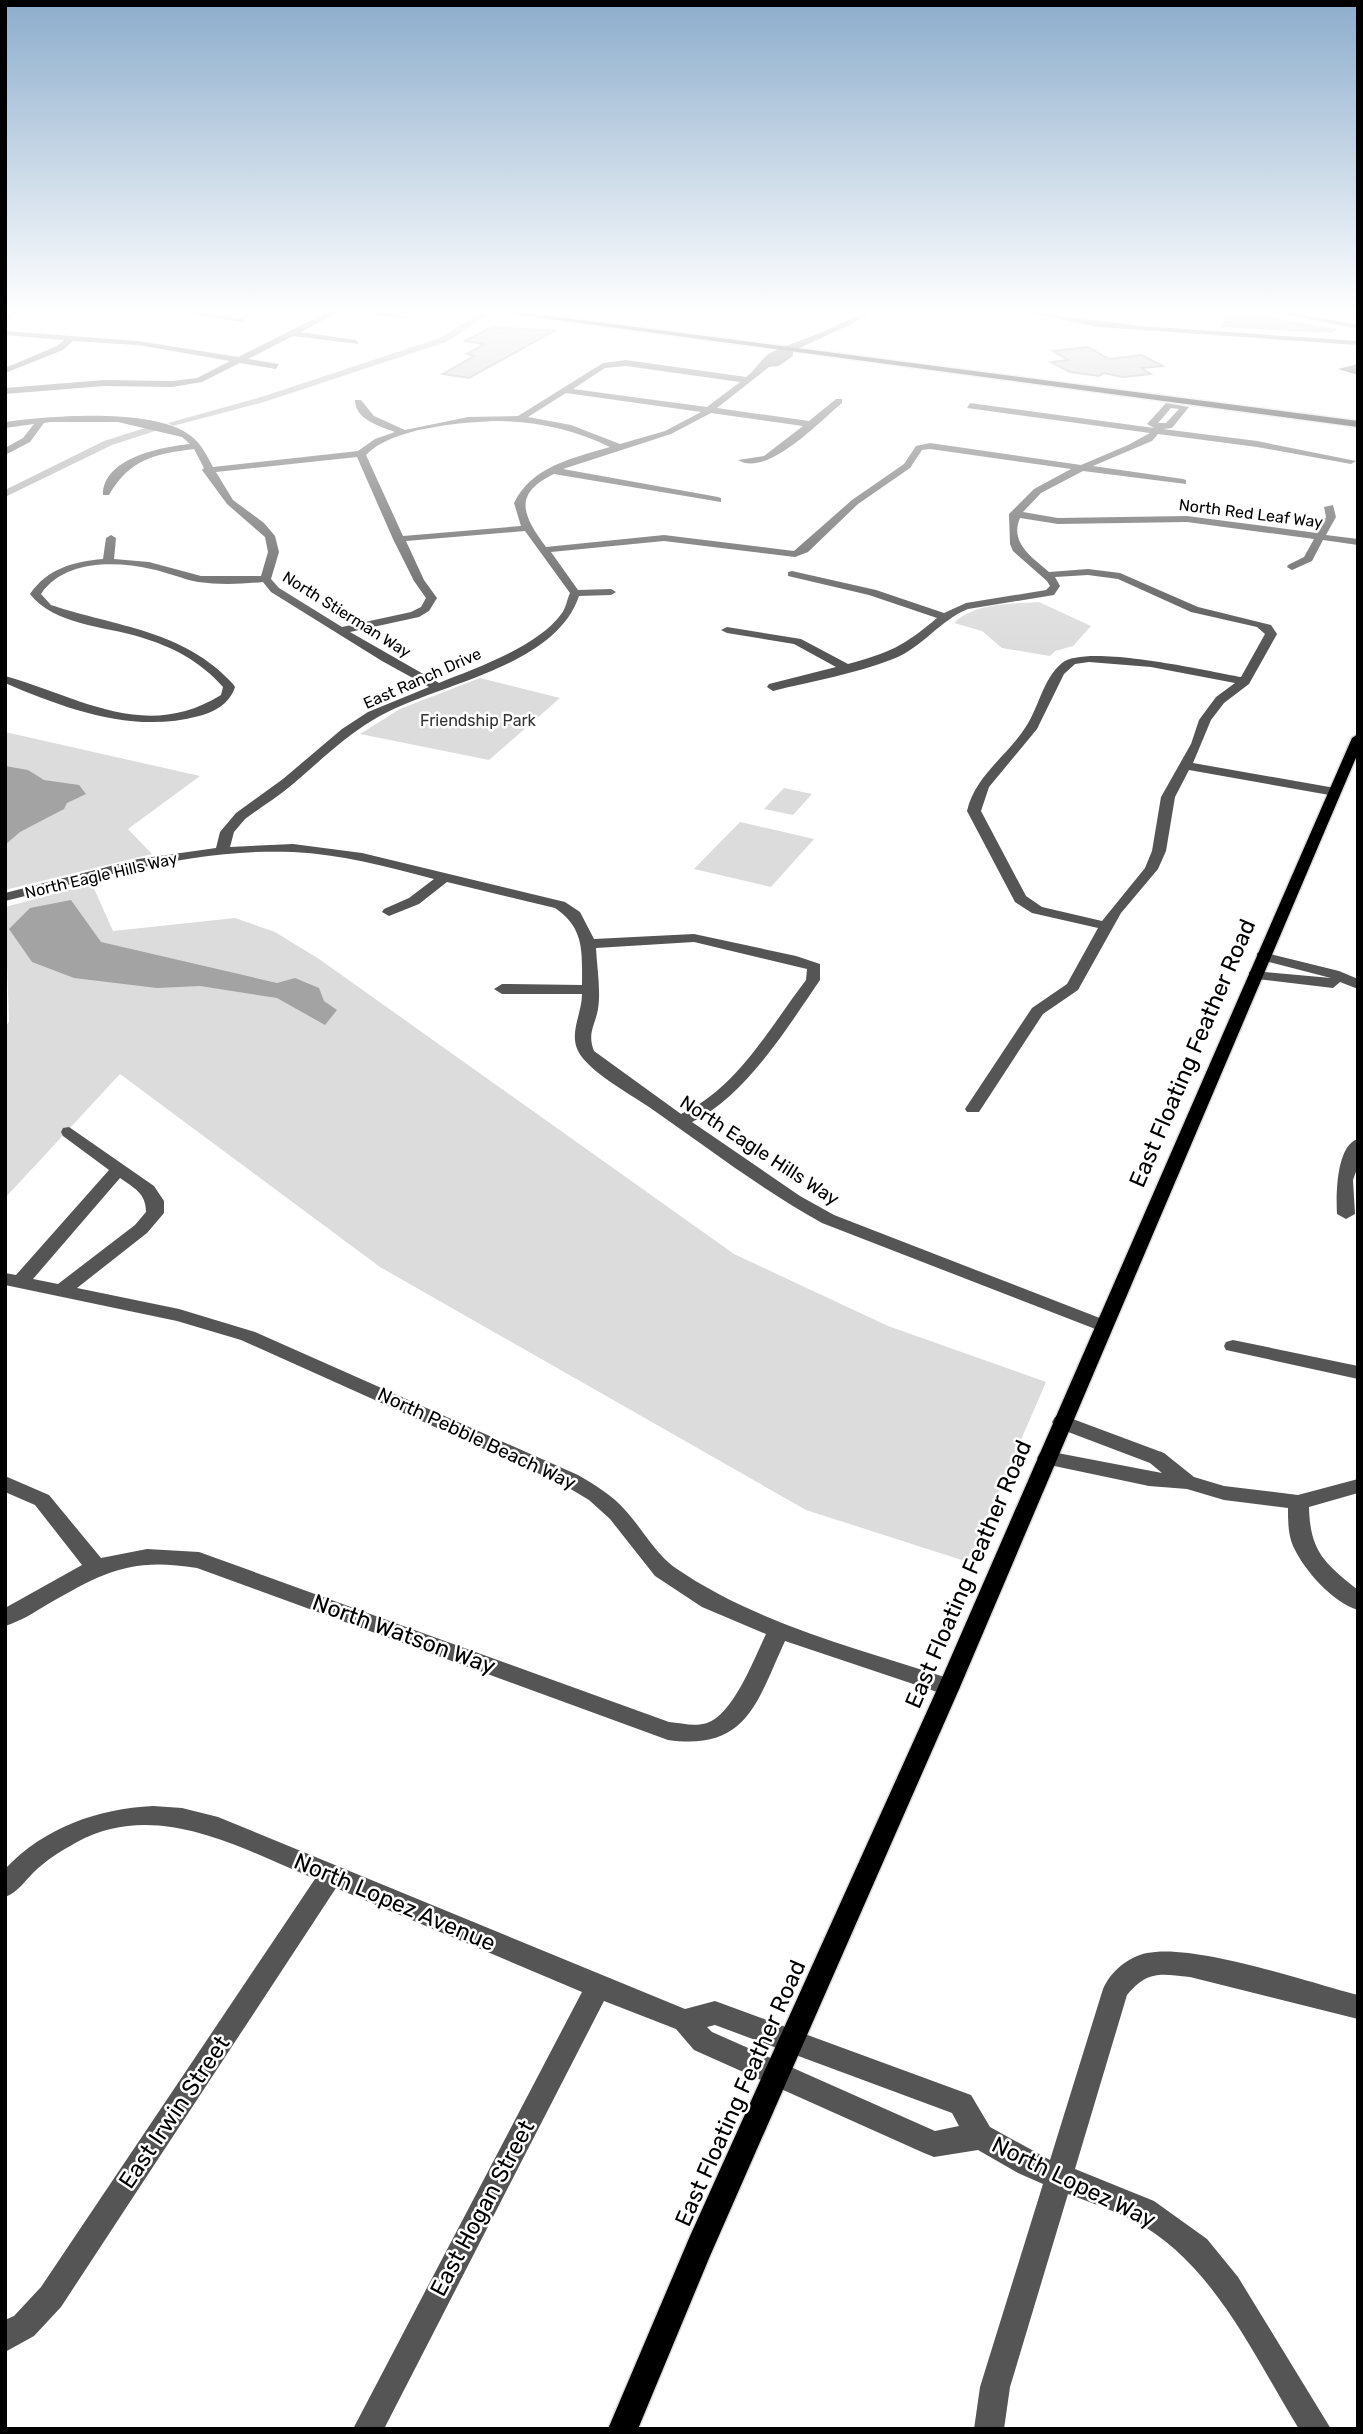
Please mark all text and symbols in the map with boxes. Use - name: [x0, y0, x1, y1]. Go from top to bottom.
- street label: North Red Leaf Way: [1178, 495, 1324, 532]
- street label: North Stierman Way: [279, 567, 415, 662]
- street label: East Ranch Drive: [360, 644, 484, 713]
- park label: Friendship Park: [420, 711, 537, 730]
- street label: North Eagle Hills Way: [23, 849, 179, 902]
- street label: East Floating Feather Road: [1123, 915, 1261, 1191]
- street label: North Eagle Hills Way: [676, 1090, 844, 1211]
- street label: North Pebble Beach Way: [374, 1382, 580, 1495]
- street label: East Floating Feather Road: [899, 1436, 1037, 1712]
- street label: North Watson Way: [309, 1588, 500, 1680]
- street label: North Lopez Avenue: [290, 1847, 500, 1957]
- street label: East Floating Feather Road: [669, 1956, 811, 2230]
- street label: East Irwin Street: [113, 2030, 235, 2194]
- street label: East Hogan Street: [424, 2115, 540, 2301]
- street label: North Lopez Way: [987, 2130, 1161, 2234]

